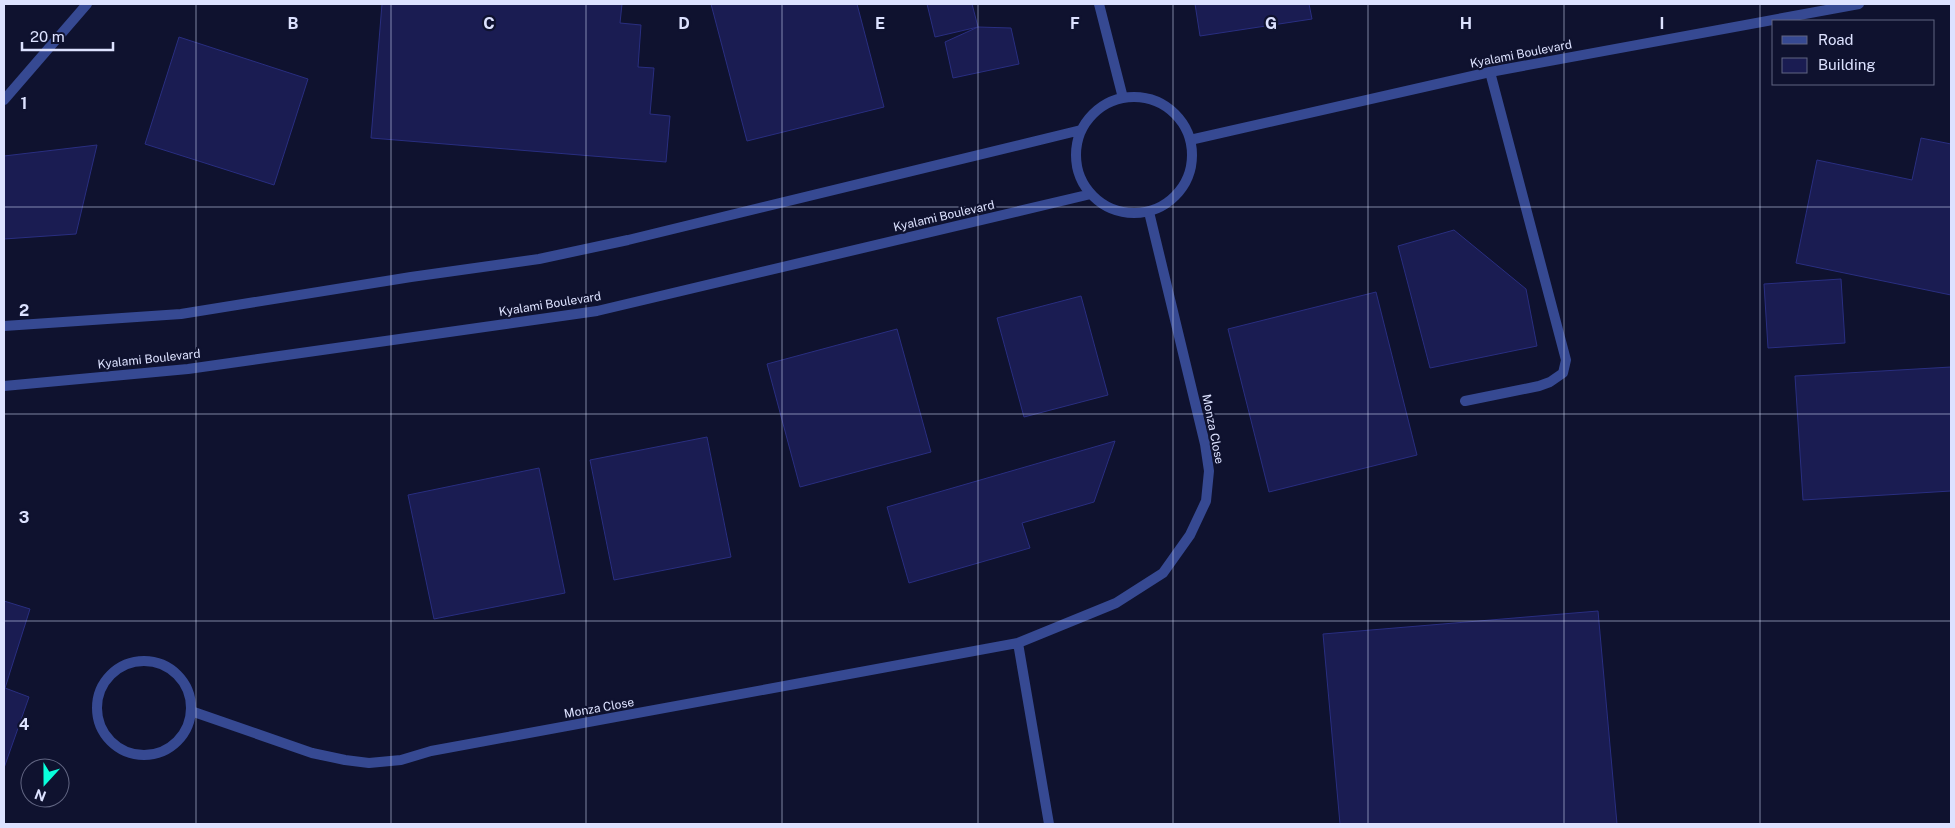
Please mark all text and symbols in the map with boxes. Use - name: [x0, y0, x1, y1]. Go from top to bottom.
- text: B: [288, 14, 299, 33]
- text: C: [483, 14, 495, 33]
- text: D: [678, 14, 690, 33]
- text: E: [875, 14, 885, 33]
- text: F: [1070, 14, 1080, 33]
- text: G: [1265, 14, 1277, 33]
- text: H: [1460, 14, 1472, 33]
- text: I: [1660, 14, 1664, 33]
- scale bar: [22, 20, 114, 52]
- legend: [1772, 20, 1935, 85]
- text: 20 m: [30, 28, 65, 45]
- text: Road: [1818, 31, 1854, 48]
- street label: Kyalami Boulevard: [1469, 37, 1573, 71]
- text: Building: [1818, 56, 1876, 73]
- text: 1: [21, 94, 27, 113]
- street label: Kyalami Boulevard: [892, 198, 996, 234]
- street label: Kyalami Boulevard: [498, 289, 602, 319]
- text: 2: [19, 301, 29, 320]
- street label: Kyalami Boulevard: [97, 347, 201, 371]
- street label: Monza Close: [1199, 393, 1227, 465]
- text: 3: [19, 508, 29, 527]
- street label: Monza Close: [563, 695, 635, 721]
- text: 4: [19, 715, 30, 734]
- north arrow: [20, 758, 70, 808]
- text: N: [32, 786, 48, 805]

